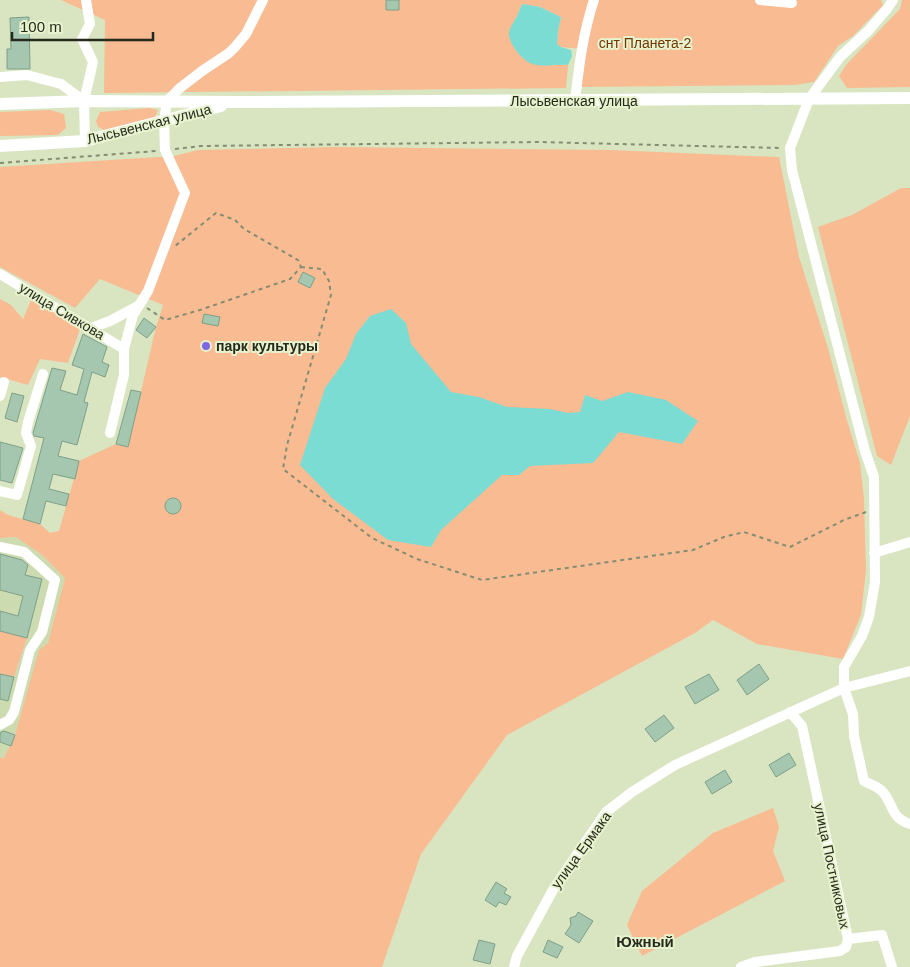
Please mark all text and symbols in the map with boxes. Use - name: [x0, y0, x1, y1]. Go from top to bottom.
- scale bar: [12, 10, 154, 42]
- text: 100 m: [20, 18, 62, 35]
- park label: снт Планета-2: [599, 35, 692, 51]
- street label: Лысьвенская улица: [510, 93, 638, 109]
- street label: Лысьвенская улица: [85, 101, 213, 147]
- street label: улица Сивкова: [16, 279, 108, 343]
- place label: парк культуры: [216, 338, 318, 354]
- marker: парк культуры: [200, 340, 212, 352]
- street label: улица Постниковых: [811, 802, 853, 930]
- street label: улица Ермака: [548, 808, 614, 892]
- district label: Южный: [616, 933, 674, 950]

